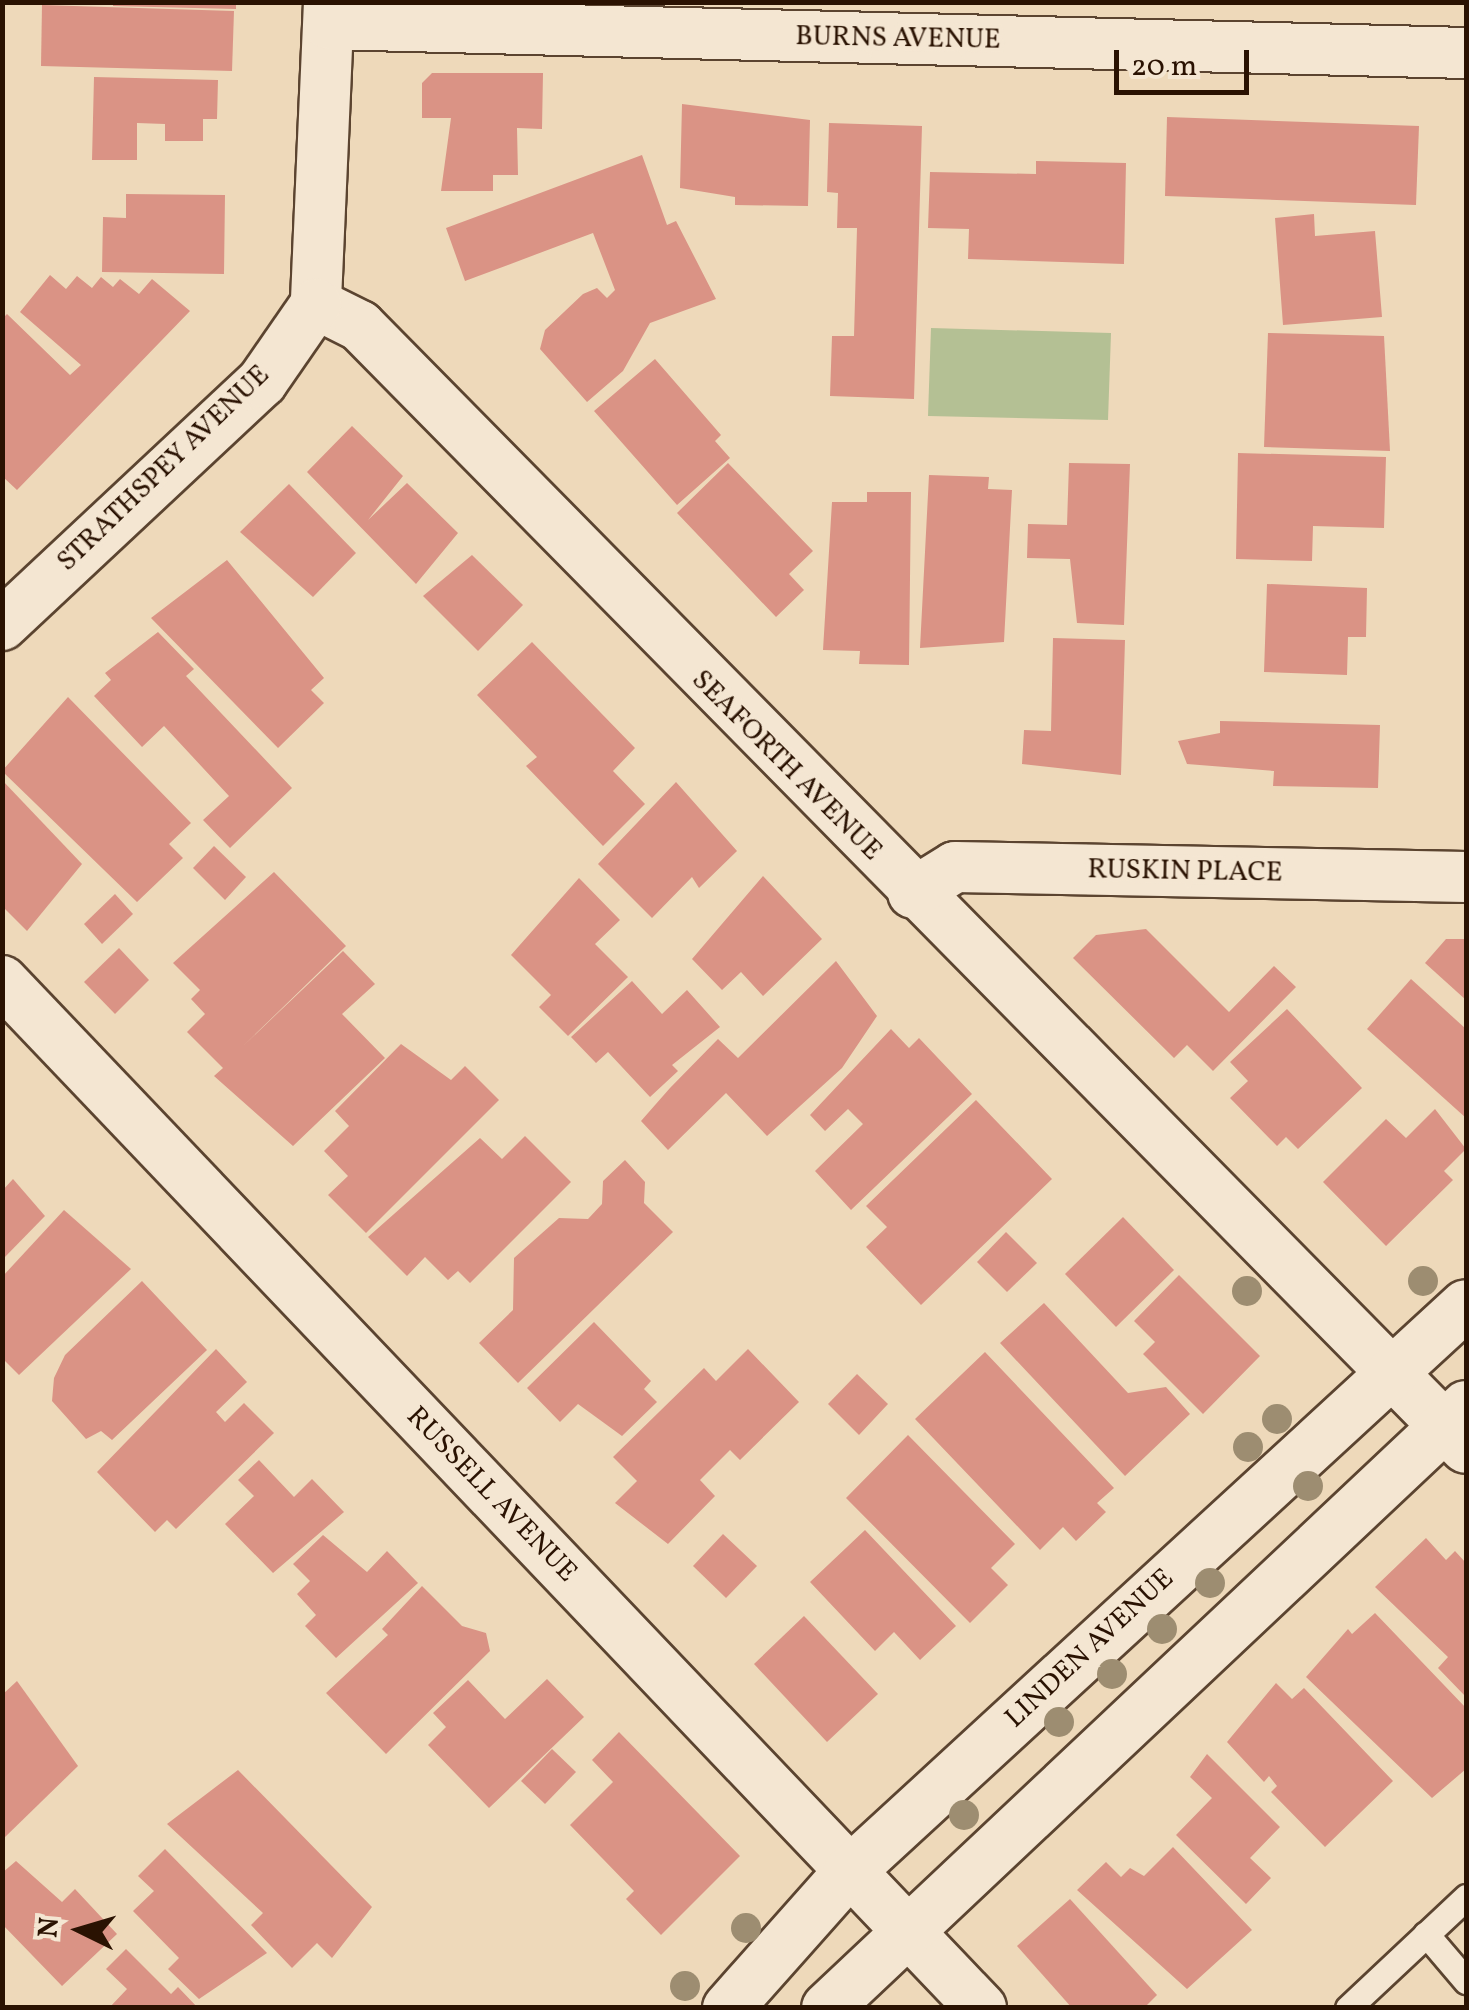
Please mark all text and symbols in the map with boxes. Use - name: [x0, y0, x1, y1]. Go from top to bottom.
- street label: BURNS AVENUE: [795, 20, 1001, 58]
- scale bar: [1119, 30, 1254, 92]
- text: 20 m: [1131, 46, 1197, 88]
- street label: STRATHSPEY AVENUE: [51, 359, 277, 579]
- street label: SEAFORTH AVENUE: [684, 664, 888, 868]
- street label: RUSKIN PLACE: [1087, 854, 1283, 890]
- street label: RUSSELL AVENUE: [399, 1400, 583, 1590]
- street label: LINDEN AVENUE: [999, 1562, 1181, 1736]
- north arrow: [30, 1880, 130, 1980]
- text: N: [29, 1916, 70, 1939]

